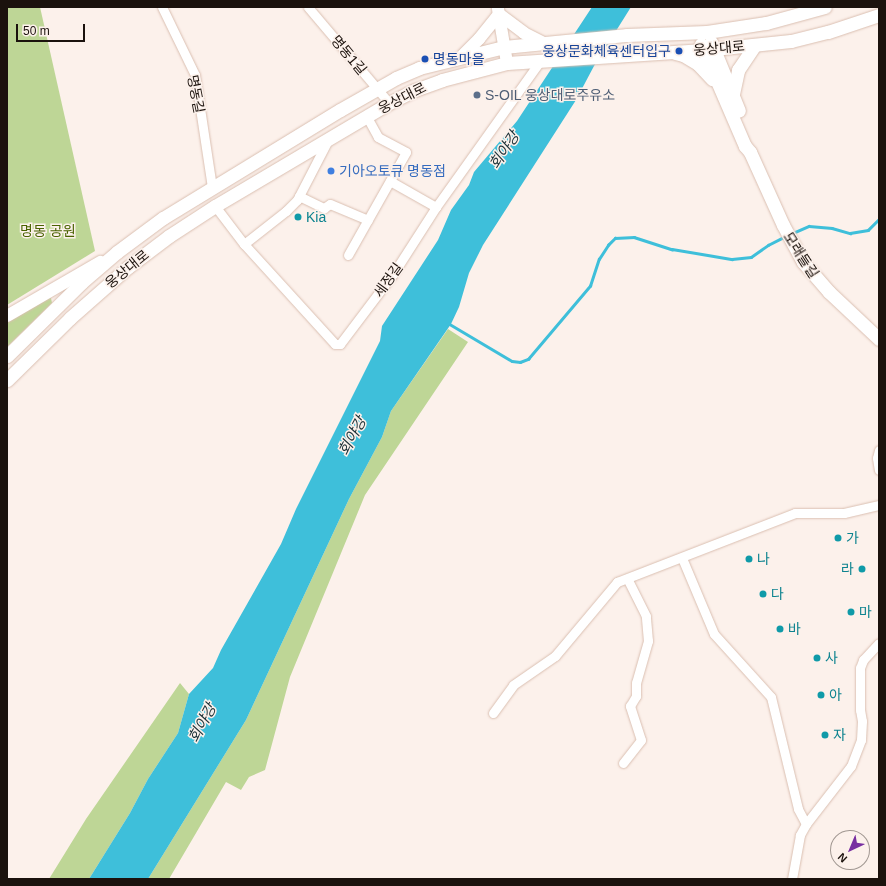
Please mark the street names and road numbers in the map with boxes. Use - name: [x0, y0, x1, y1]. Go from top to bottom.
- street label: 명동1길: [328, 32, 370, 78]
- street label: 웅상대로: [693, 37, 745, 59]
- street label: 명동길: [184, 73, 208, 115]
- street label: 웅상대로: [375, 79, 429, 117]
- street label: 모래들길: [780, 229, 822, 281]
- street label: 웅상대로: [102, 246, 152, 292]
- street label: 세정길: [370, 259, 406, 301]

